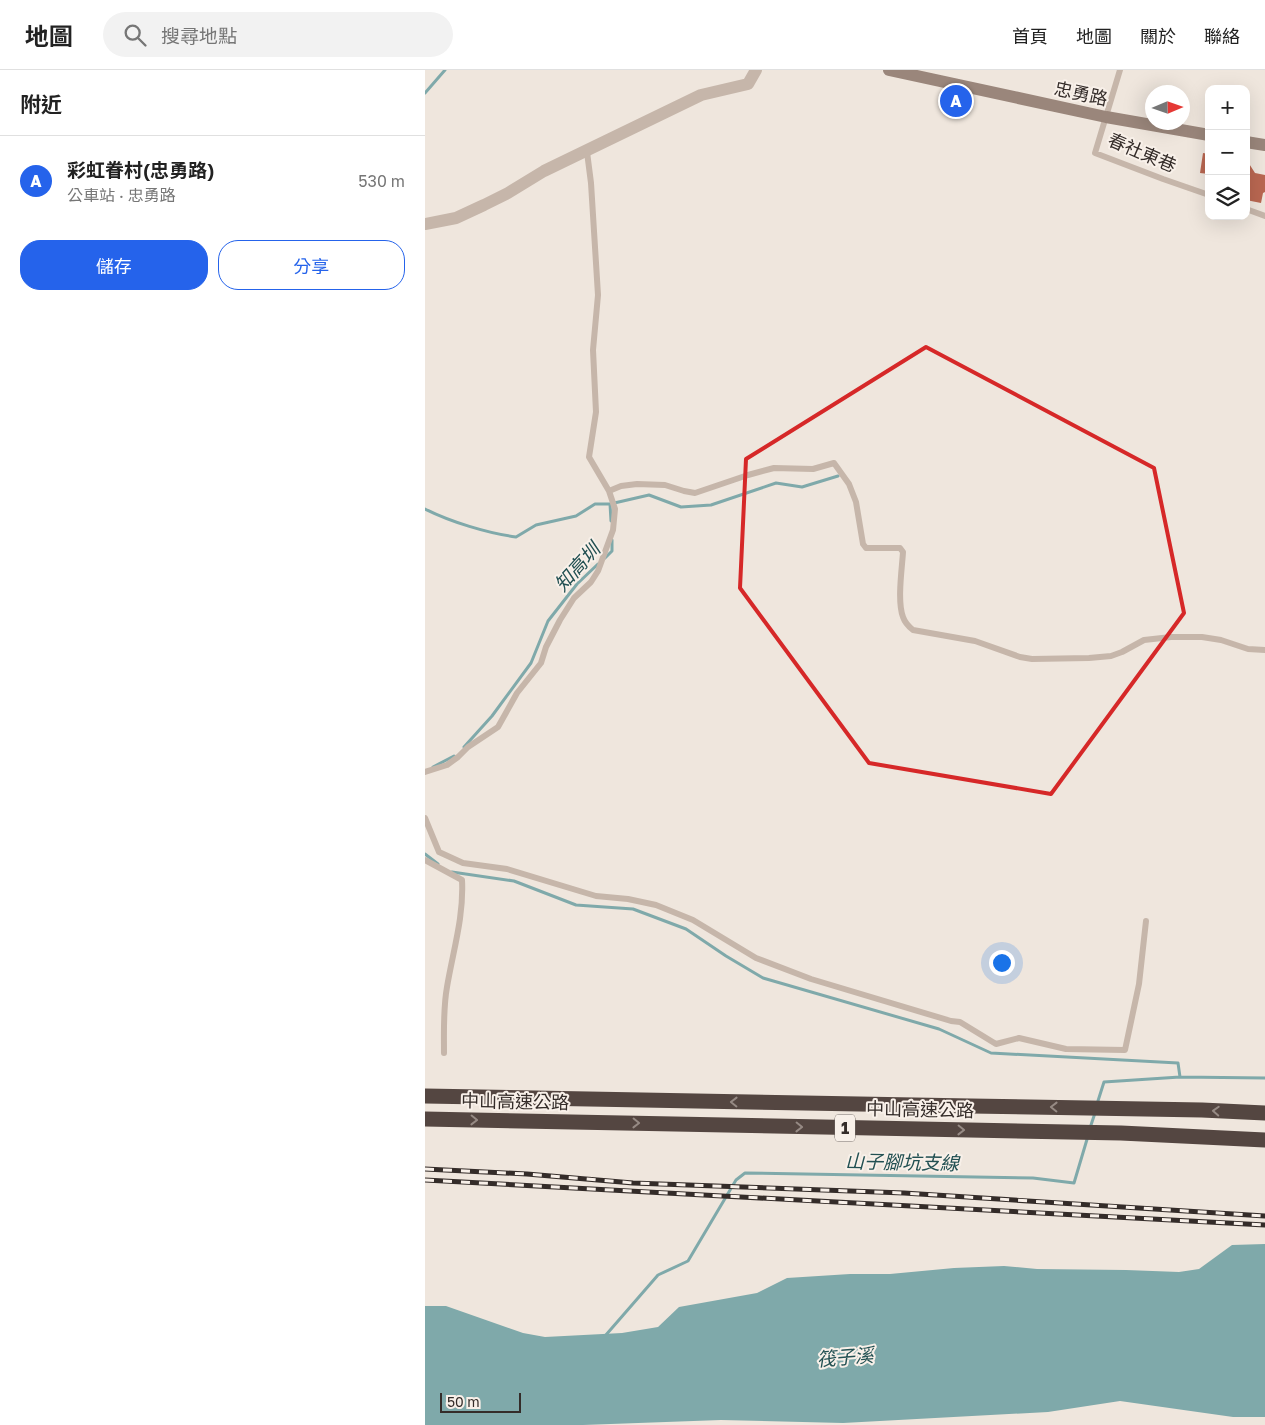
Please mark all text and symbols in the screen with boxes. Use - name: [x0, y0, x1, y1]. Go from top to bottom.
- search box: [103, 12, 453, 57]
- text: 地圖: [25, 21, 73, 50]
- icon: search: [121, 21, 149, 49]
- text: 搜尋地點: [161, 24, 237, 47]
- text: 首頁: [1012, 25, 1048, 47]
- text: 地圖: [1076, 25, 1112, 47]
- text: 關於: [1140, 25, 1176, 47]
- text: 聯絡: [1204, 25, 1240, 47]
- street label: 忠勇路: [1053, 77, 1110, 109]
- pin: A: [940, 82, 972, 120]
- north arrow: [1145, 85, 1190, 130]
- map controls: [1205, 85, 1250, 220]
- button: +: [1205, 85, 1250, 130]
- text: 附近: [20, 91, 62, 117]
- street label: 春社東巷: [1105, 128, 1180, 176]
- button: −: [1205, 130, 1250, 175]
- text: 彩虹眷村(忠勇路): [67, 158, 214, 181]
- text: A: [30, 171, 42, 191]
- text: 530 m: [358, 171, 405, 191]
- button: layers: [1205, 175, 1250, 220]
- text: 公車站 · 忠勇路: [67, 185, 176, 205]
- button: 儲存: [20, 240, 208, 290]
- button: 分享: [218, 240, 405, 290]
- water label: 知高圳: [549, 536, 606, 596]
- your location: [989, 950, 1015, 976]
- street label: 中山高速公路: [461, 1089, 569, 1113]
- one-way arrow: [730, 1097, 738, 1107]
- street label: 中山高速公路: [866, 1097, 974, 1121]
- one-way arrow: [1050, 1102, 1058, 1112]
- one-way arrow: [1212, 1106, 1220, 1116]
- road number: 1: [835, 1114, 855, 1142]
- one-way arrow: [470, 1115, 478, 1125]
- one-way arrow: [632, 1118, 640, 1129]
- one-way arrow: [795, 1121, 803, 1132]
- one-way arrow: [958, 1125, 965, 1135]
- water label: 山子腳坑支線: [845, 1149, 961, 1174]
- water label: 筏子溪: [816, 1342, 877, 1370]
- scale bar: [440, 1390, 521, 1413]
- text: 50 m: [447, 1393, 480, 1410]

